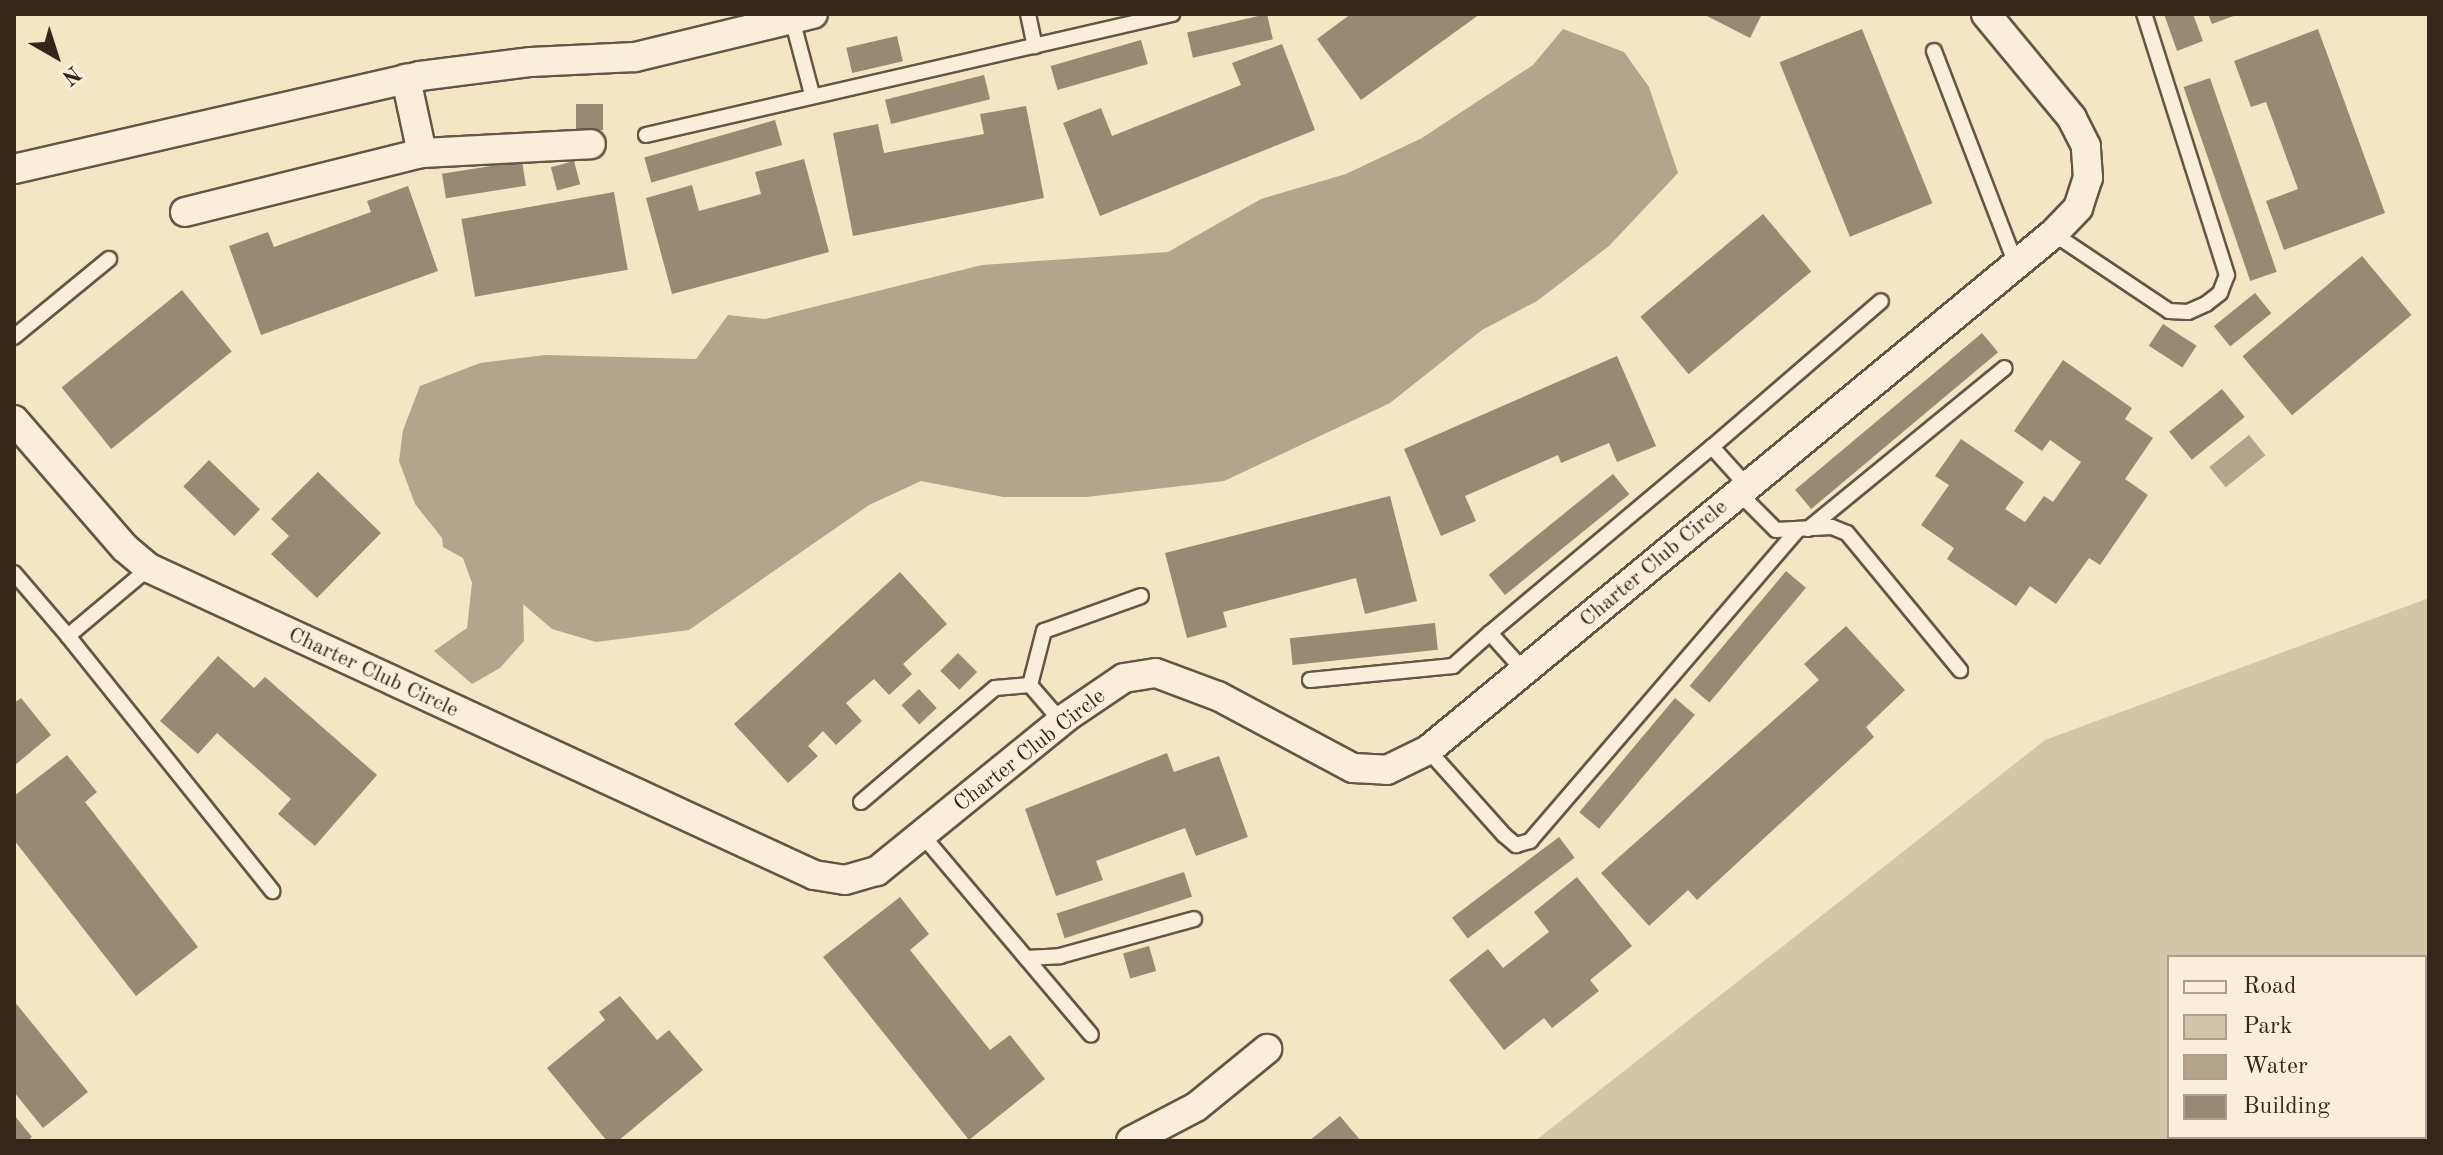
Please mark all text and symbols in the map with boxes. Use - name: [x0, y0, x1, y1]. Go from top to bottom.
- north arrow: [16, 16, 96, 96]
- text: N: [58, 61, 85, 88]
- street label: Charter Club Circle: [1575, 494, 1733, 634]
- street label: Charter Club Circle: [284, 622, 462, 724]
- street label: Charter Club Circle: [949, 684, 1111, 818]
- legend: [2167, 955, 2427, 1139]
- text: Road: [2243, 975, 2296, 999]
- text: Park: [2243, 1015, 2292, 1039]
- text: Water: [2243, 1055, 2308, 1079]
- text: Building: [2243, 1095, 2330, 1119]

